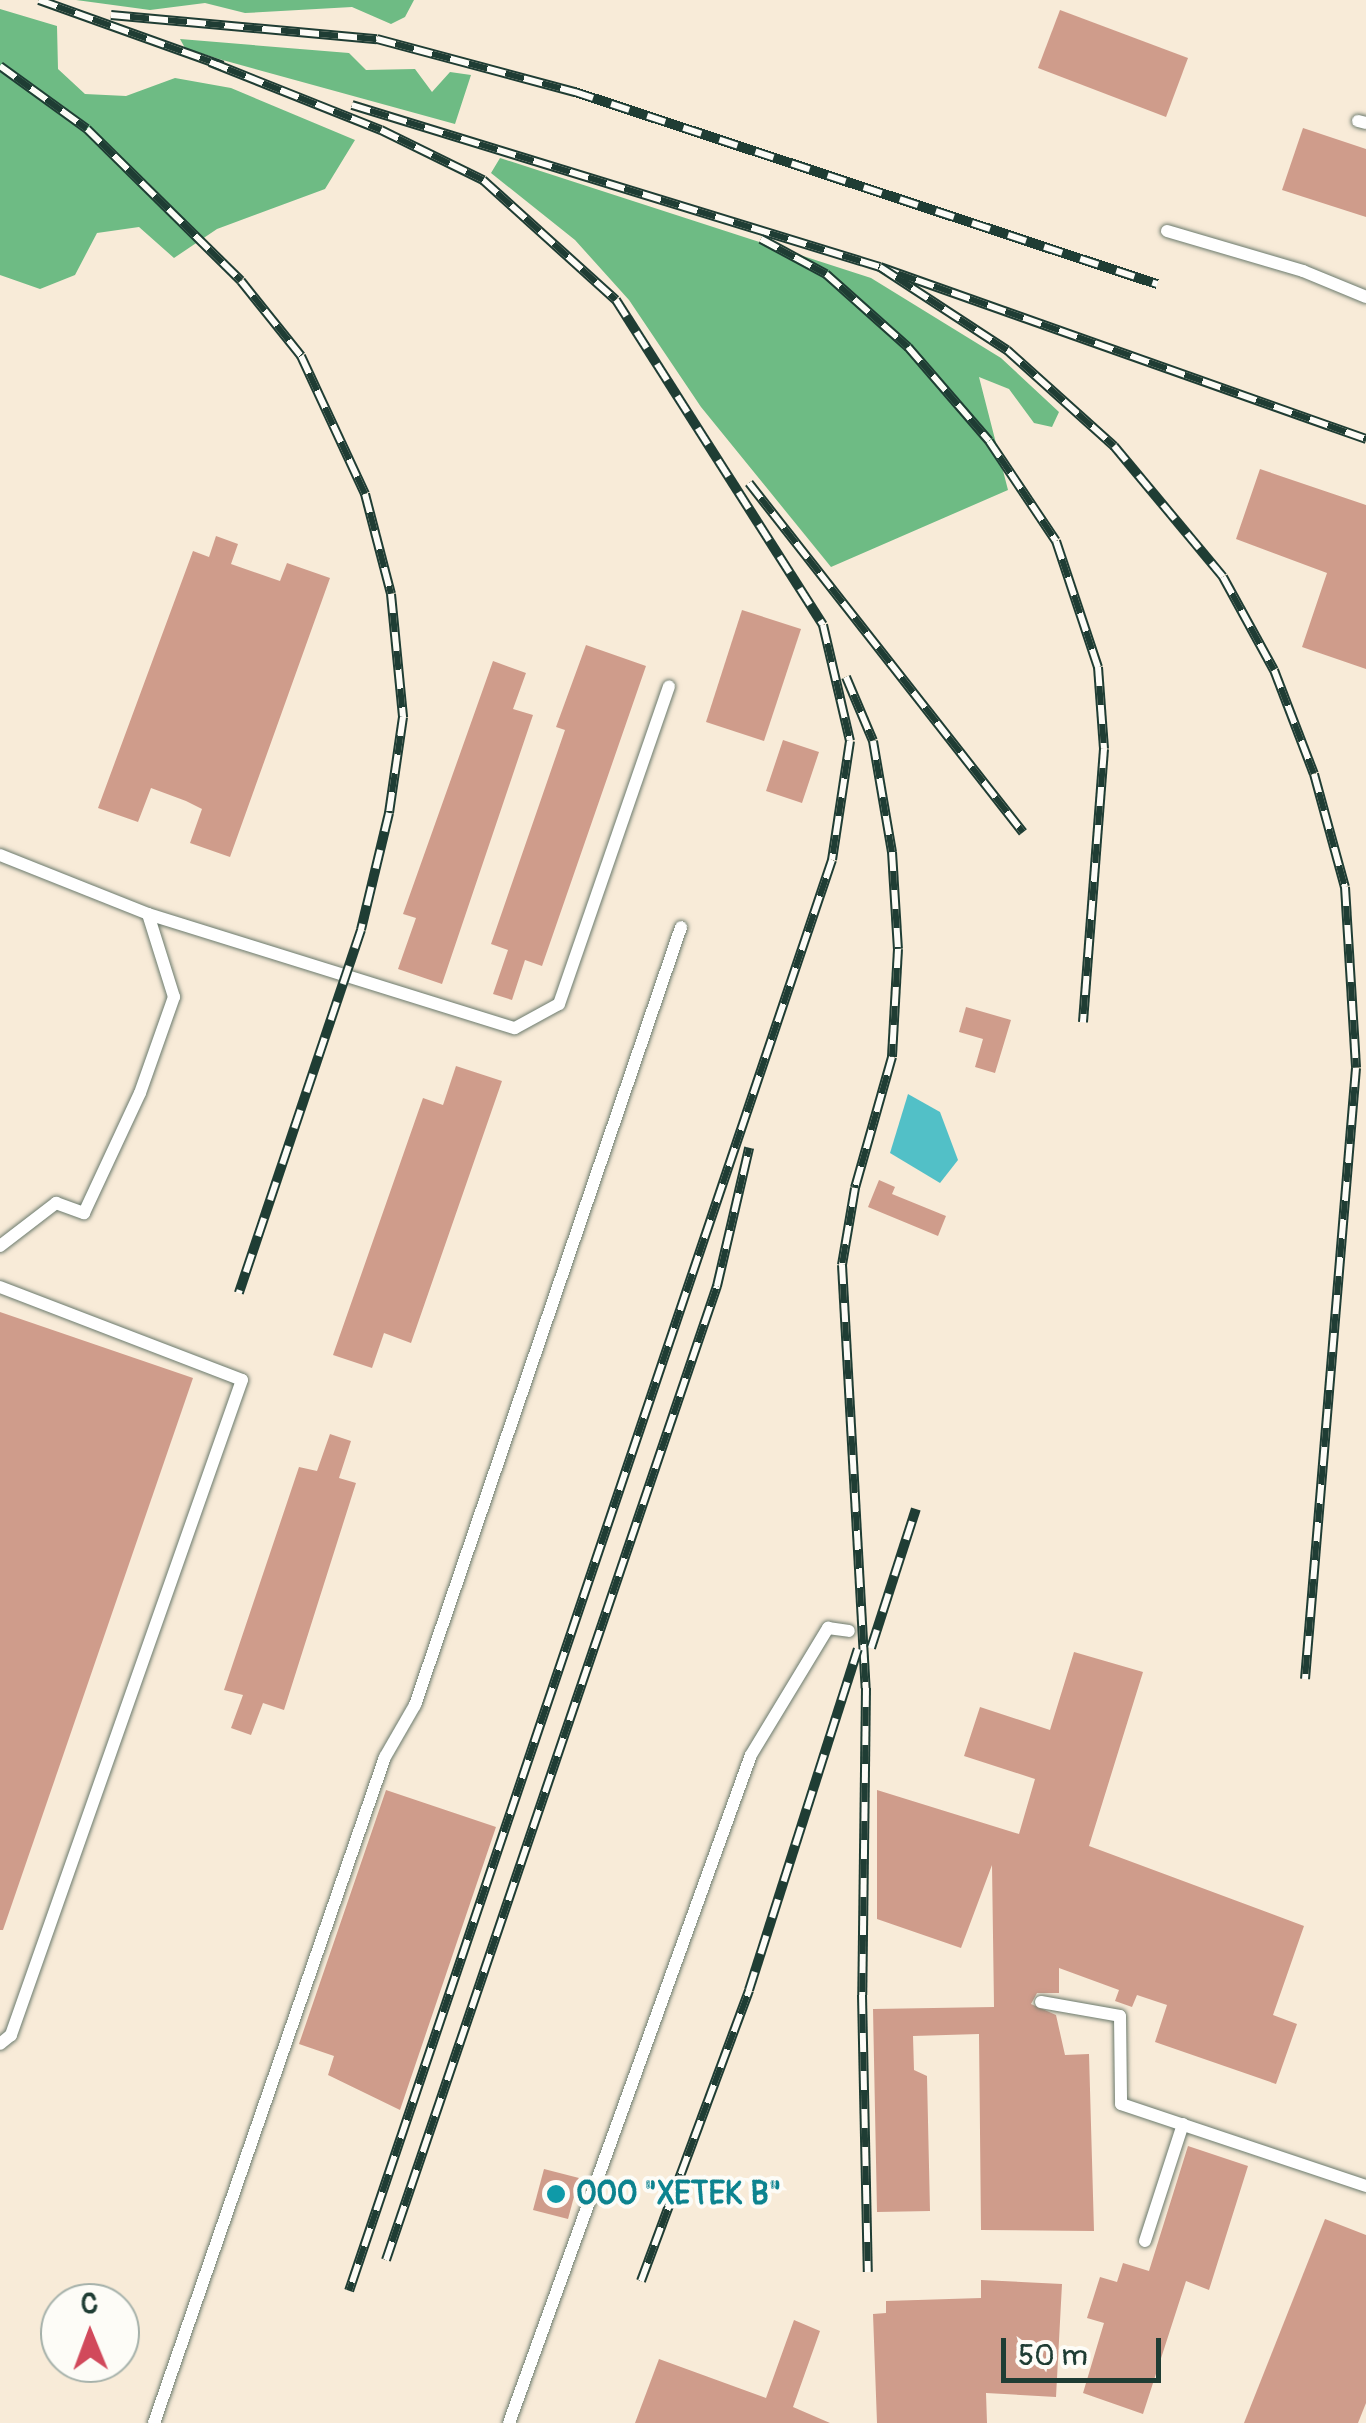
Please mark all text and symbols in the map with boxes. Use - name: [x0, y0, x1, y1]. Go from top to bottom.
- place label: ООО "ХЕТЕК В": [576, 2175, 782, 2213]
- marker: ООО "ХЕТЕК В": [545, 2183, 567, 2205]
- north arrow: [40, 2283, 140, 2383]
- text: С: [81, 2287, 98, 2322]
- scale bar: [1006, 2318, 1166, 2380]
- text: 50 m: [1018, 2337, 1088, 2374]

